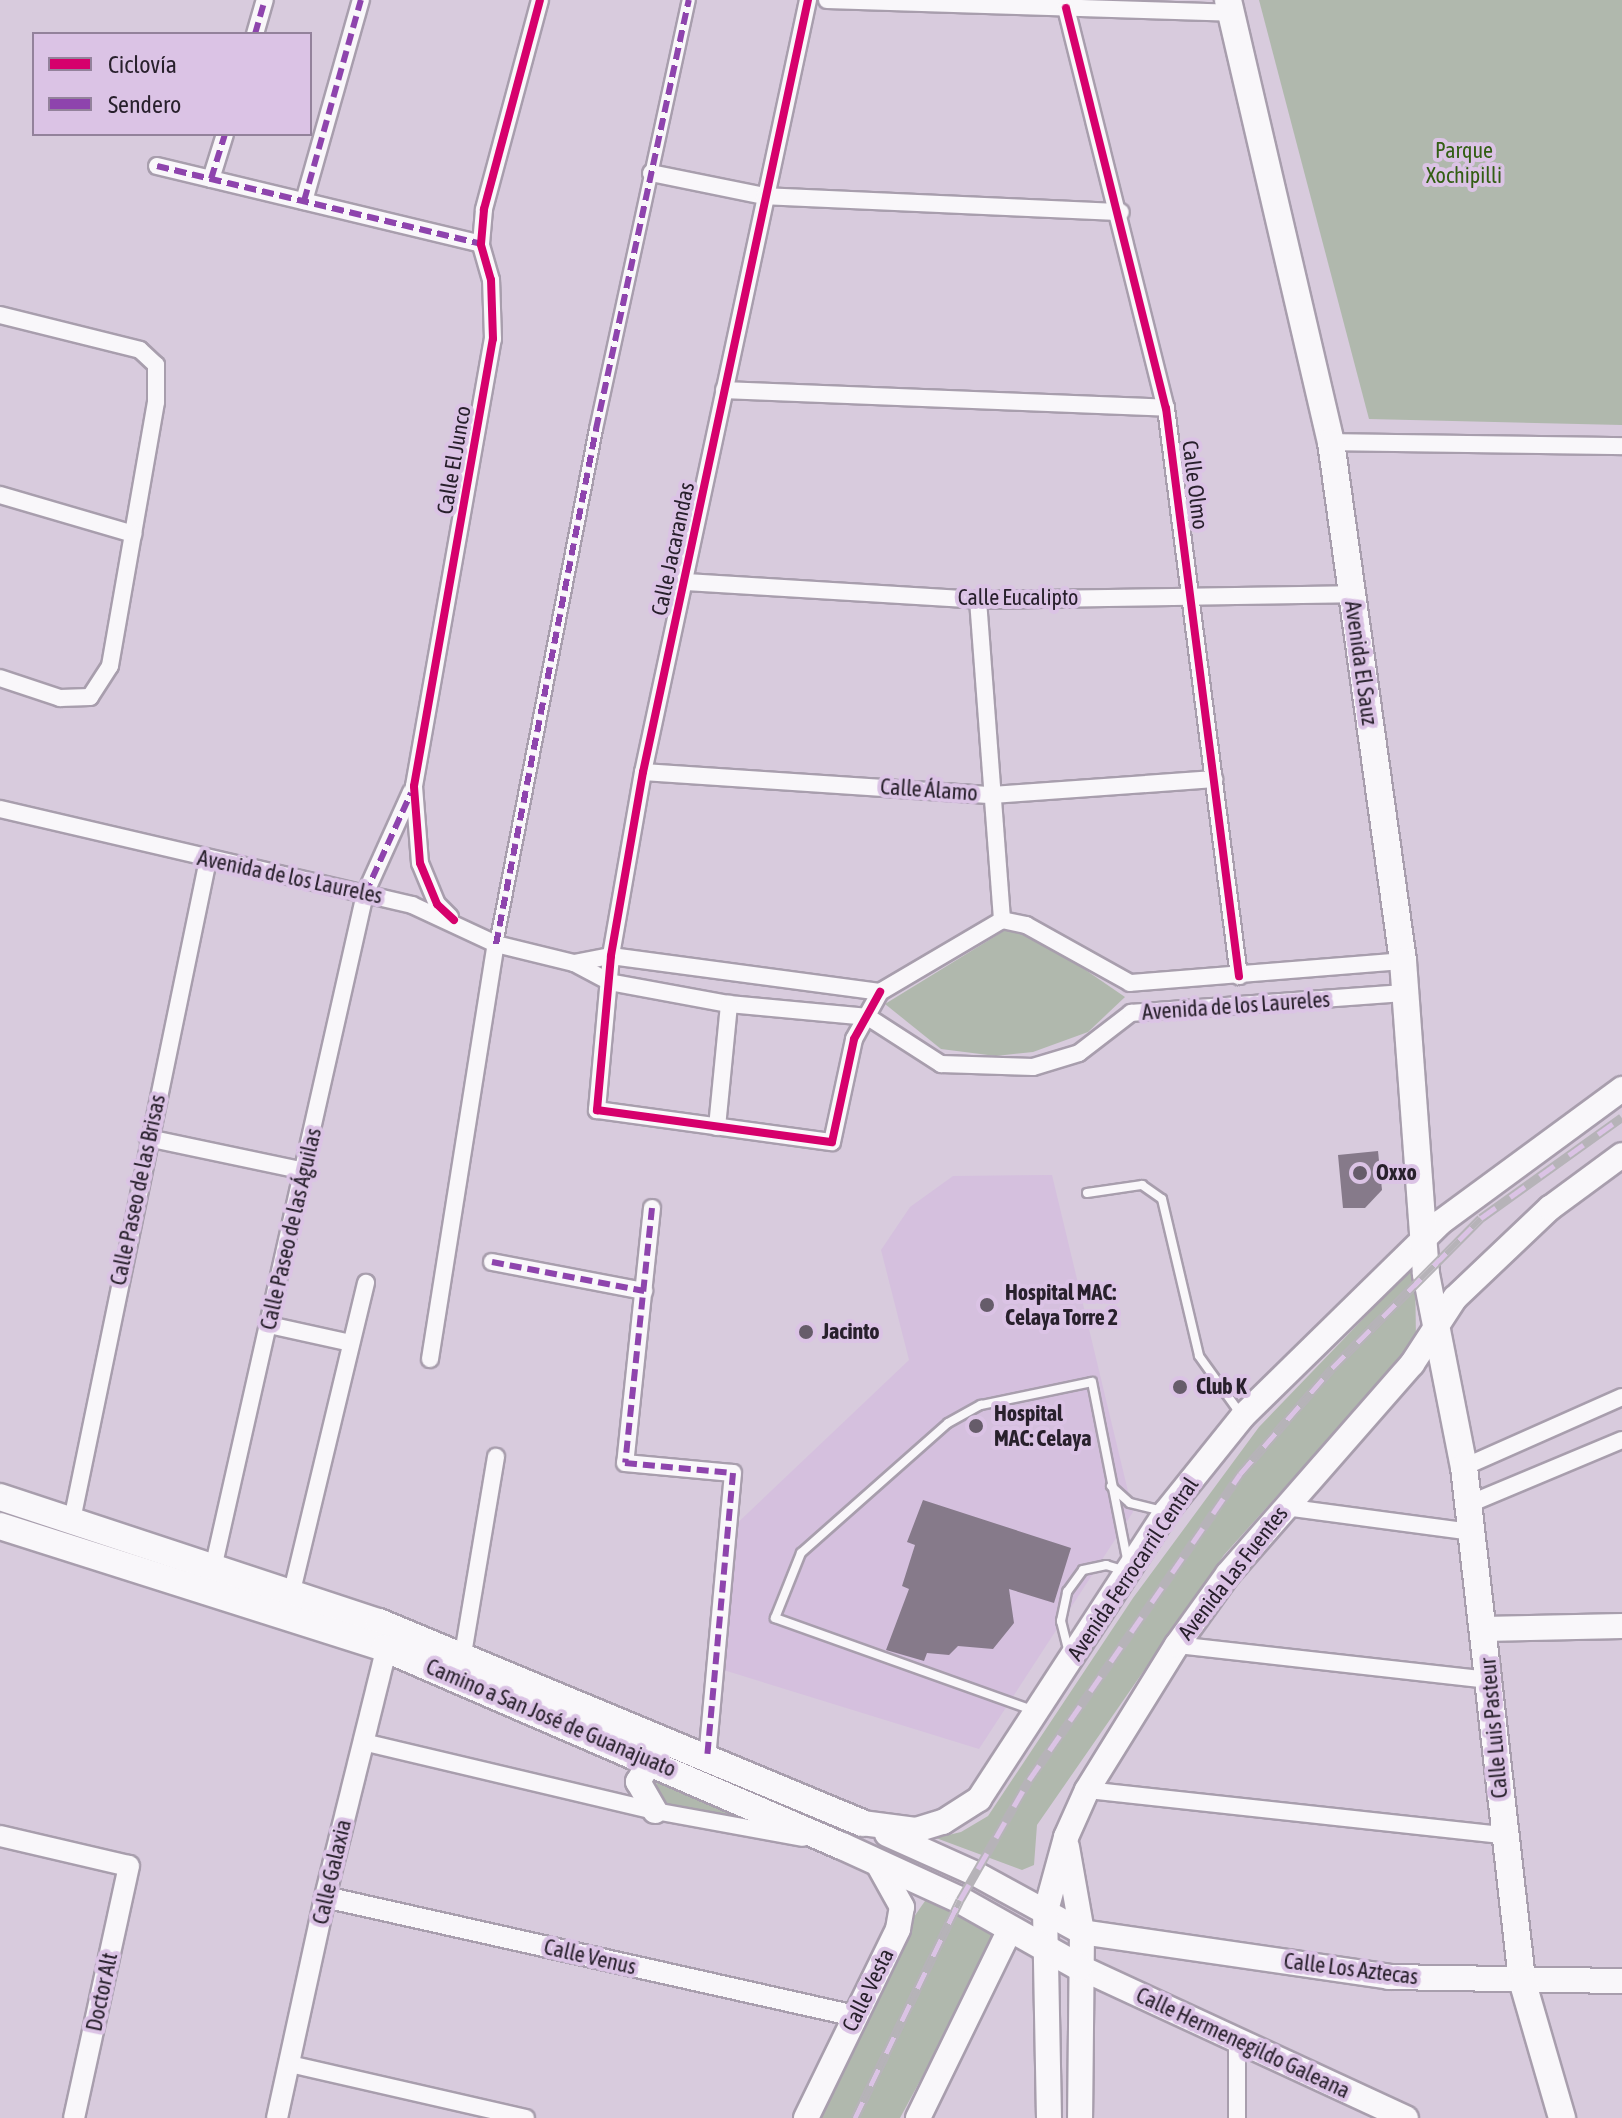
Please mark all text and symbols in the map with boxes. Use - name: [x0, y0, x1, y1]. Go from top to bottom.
- legend: [32, 32, 312, 136]
- text: Ciclovía: [108, 51, 177, 78]
- text: Sendero: [108, 91, 181, 118]
- park label: Parque Xochipilli: [1426, 137, 1502, 188]
- street label: Calle El Junco: [431, 404, 477, 516]
- street label: Calle Olmo: [1176, 439, 1214, 531]
- street label: Calle Jacarandas: [646, 480, 700, 618]
- street label: Calle Eucalipto: [958, 585, 1078, 611]
- street label: Avenida El Sauz: [1339, 599, 1383, 727]
- street label: Calle Álamo: [879, 773, 979, 807]
- street label: Avenida de los Laureles: [195, 845, 385, 909]
- street label: Avenida de los Laureles: [1141, 986, 1331, 1026]
- street label: Calle Paseo de las Brisas: [105, 1092, 171, 1288]
- street label: Calle Paseo de las Águilas: [255, 1126, 327, 1332]
- place label: Oxxo: [1376, 1160, 1417, 1186]
- marker: Oxxo: [1351, 1164, 1369, 1182]
- place label: Hospital MAC: Celaya Torre 2: [1005, 1279, 1118, 1330]
- marker: Hospital MAC: Celaya Torre 2: [976, 1294, 998, 1316]
- place label: Jacinto: [822, 1319, 880, 1345]
- marker: Jacinto: [797, 1323, 815, 1341]
- place label: Club K: [1196, 1374, 1247, 1400]
- marker: Club K: [1171, 1378, 1189, 1396]
- place label: Hospital MAC: Celaya: [994, 1400, 1091, 1452]
- marker: Hospital MAC: Celaya: [965, 1415, 987, 1437]
- street label: Avenida Ferrocarril Central: [1062, 1472, 1204, 1666]
- street label: Avenida Las Fuentes: [1173, 1501, 1293, 1645]
- street label: Camino a San José de Guanajuato: [422, 1653, 680, 1783]
- street label: Calle Luis Pasteur: [1475, 1657, 1513, 1799]
- street label: Calle Galaxia: [307, 1817, 357, 1927]
- street label: Calle Venus: [541, 1934, 639, 1980]
- street label: Calle Vesta: [837, 1944, 899, 2036]
- street label: Calle Los Aztecas: [1282, 1948, 1420, 1990]
- street label: Doctor Alt: [81, 1950, 123, 2034]
- street label: Calle Hermenegildo Galeana: [1132, 1982, 1354, 2104]

